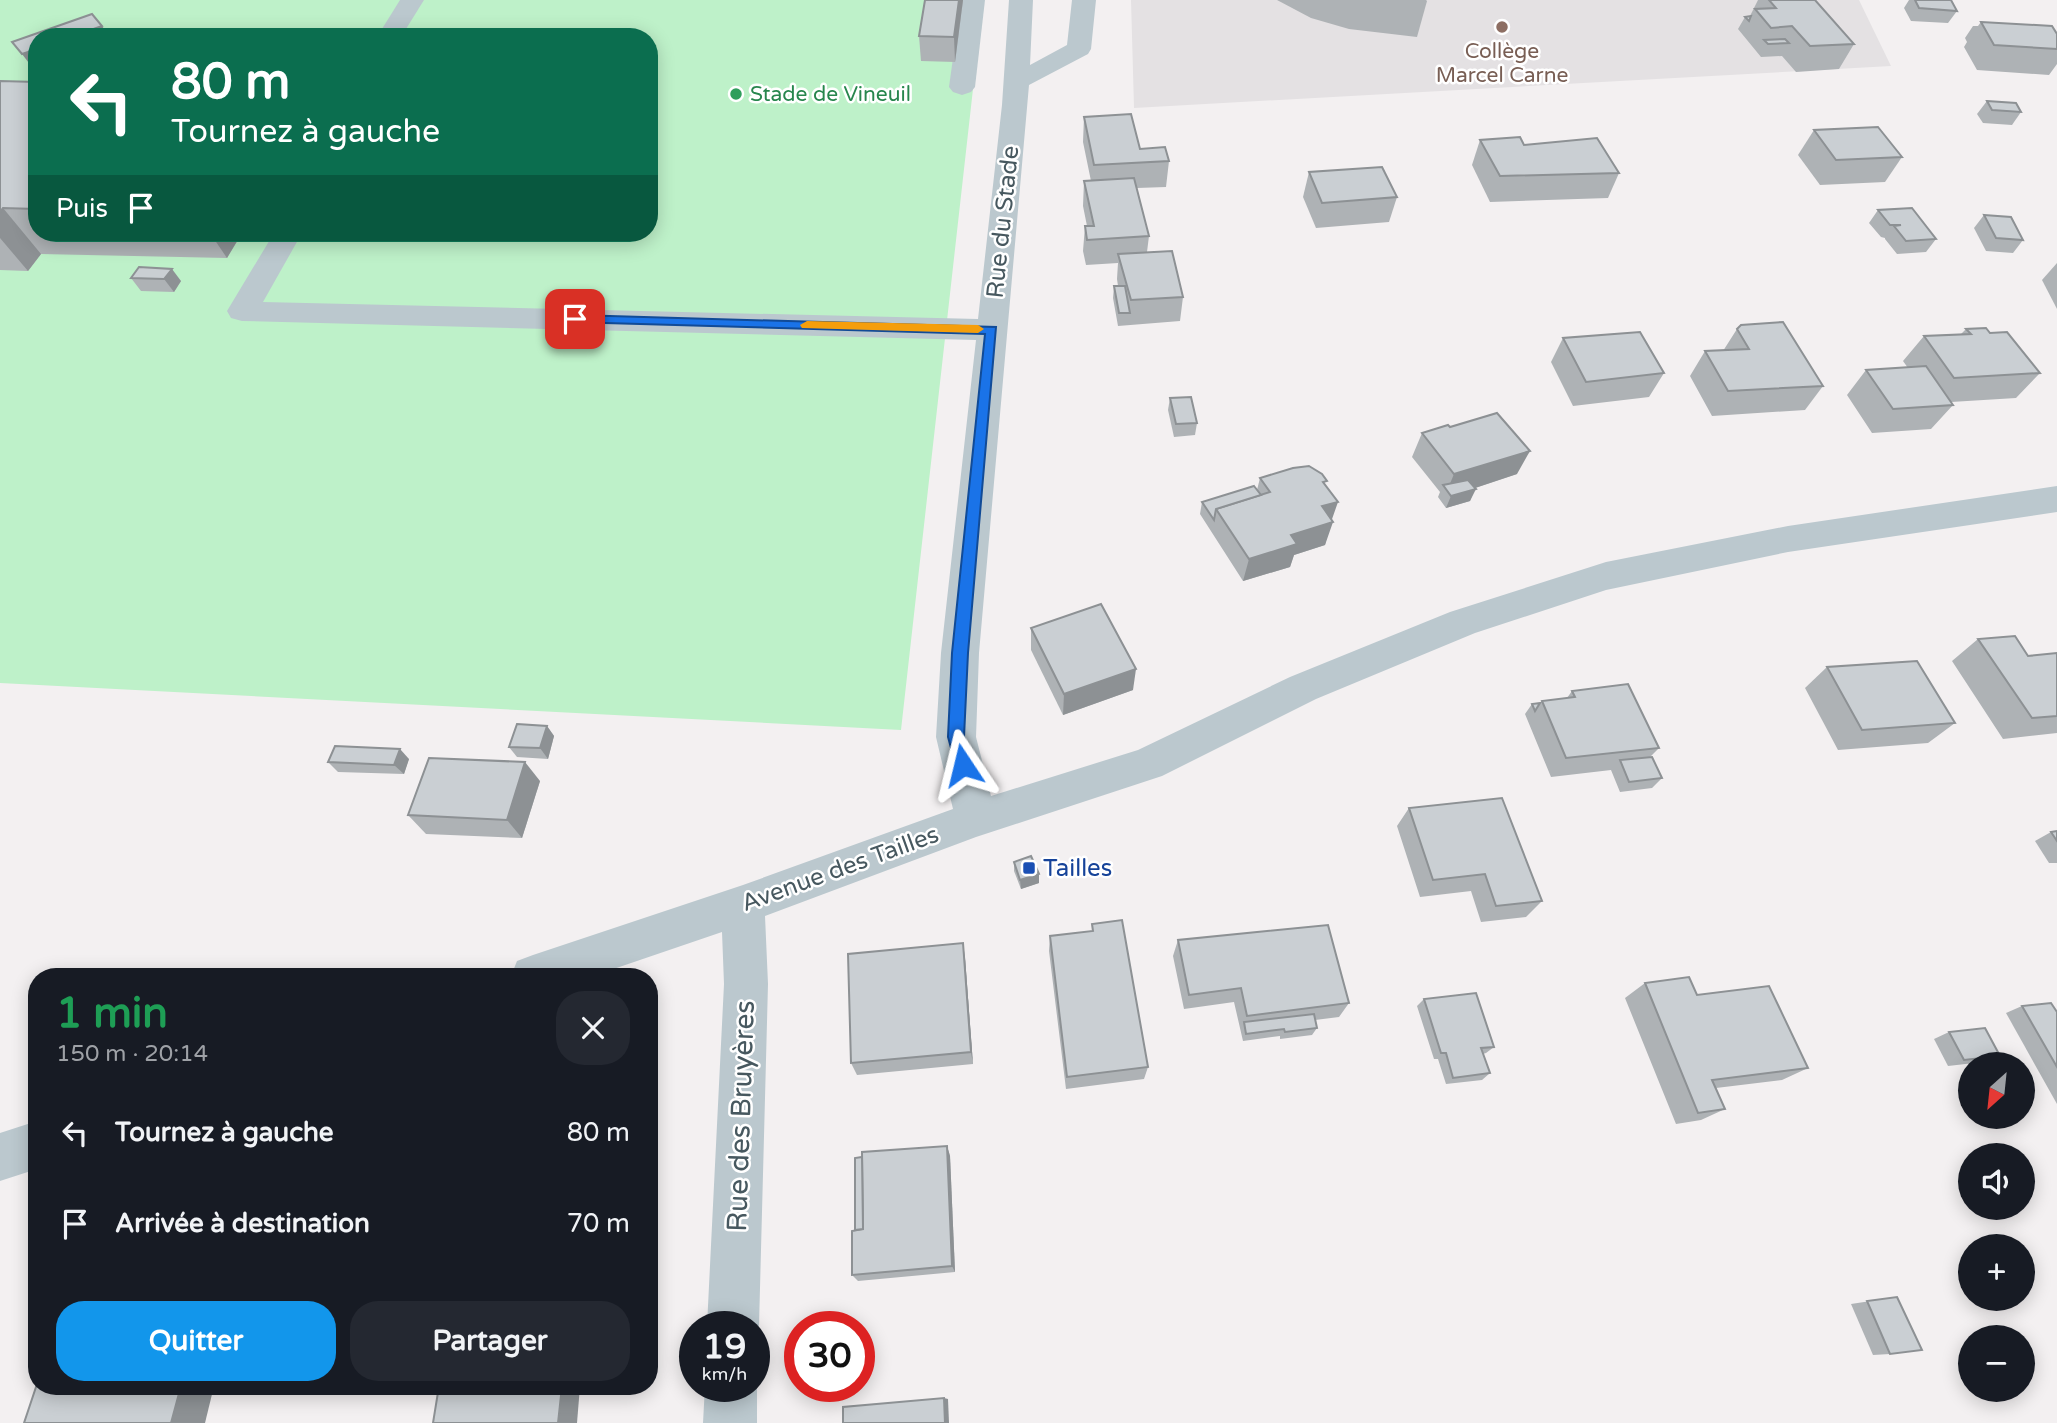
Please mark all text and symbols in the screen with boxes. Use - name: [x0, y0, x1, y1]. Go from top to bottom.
- marker: Collège Marcel Carne: [1494, 19, 1510, 35]
- place label: Collège Marcel Carne: [1436, 39, 1568, 88]
- text: 80 m: [171, 53, 290, 112]
- icon: left: [56, 56, 147, 147]
- place label: Stade de Vineuil: [750, 82, 911, 107]
- marker: Stade de Vineuil: [728, 86, 744, 102]
- text: Tournez à gauche: [171, 113, 440, 151]
- street label: Rue du Stade: [981, 144, 1025, 300]
- icon: arrive: [122, 189, 160, 227]
- text: Puis: [56, 193, 108, 224]
- pin: [545, 289, 605, 349]
- icon: arrive: [556, 300, 594, 338]
- position arrow: [926, 728, 1000, 802]
- street label: Avenue des Tailles: [737, 820, 943, 918]
- place label: Tailles: [1043, 854, 1112, 883]
- marker: Tailles: [1021, 860, 1037, 876]
- text: 1 min: [56, 988, 168, 1039]
- button: close: [556, 991, 630, 1065]
- street label: Rue des Bruyères: [720, 1000, 762, 1232]
- text: 150 m · 20:14: [56, 1040, 208, 1068]
- north arrow: [1958, 1052, 2035, 1129]
- map controls: [1958, 1052, 2035, 1402]
- icon: left: [56, 1114, 94, 1152]
- text: Tournez à gauche: [115, 1117, 334, 1148]
- text: 80 m: [567, 1117, 630, 1148]
- button: sound: [1958, 1143, 2035, 1220]
- icon: arrive: [56, 1205, 94, 1243]
- text: Arrivée à destination: [115, 1208, 370, 1239]
- text: 70 m: [567, 1208, 630, 1239]
- button: +: [1958, 1234, 2035, 1311]
- button: Quitter: [56, 1301, 336, 1381]
- button: Partager: [350, 1301, 630, 1381]
- speed limit sign: 30: [784, 1311, 875, 1402]
- button: −: [1958, 1325, 2035, 1402]
- text: 19: [703, 1326, 746, 1368]
- text: km/h: [702, 1363, 747, 1385]

